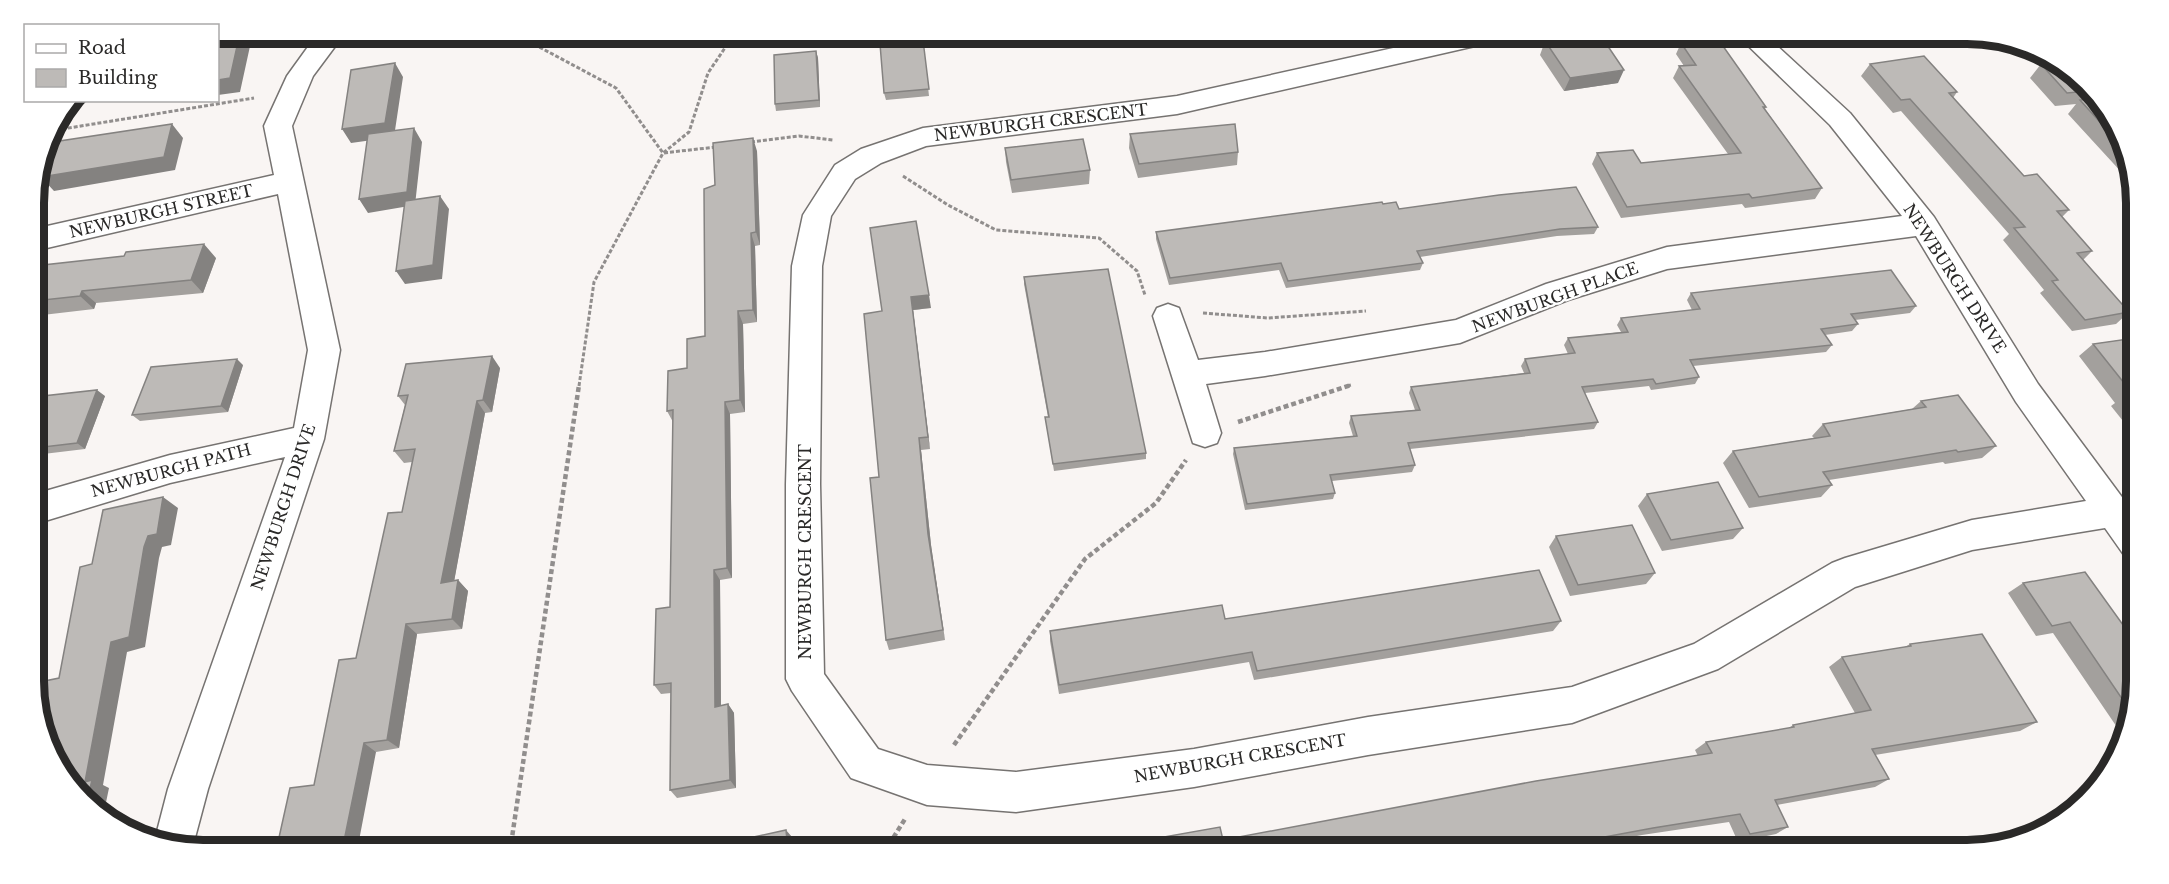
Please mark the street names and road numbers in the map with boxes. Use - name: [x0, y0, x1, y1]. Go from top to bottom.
- street label: NEWBURGH CRESCENT: [933, 99, 1149, 145]
- street label: NEWBURGH STREET: [67, 180, 255, 242]
- street label: NEWBURGH DRIVE: [1899, 200, 2011, 356]
- street label: NEWBURGH PLACE: [1469, 258, 1641, 336]
- street label: NEWBURGH DRIVE: [247, 421, 319, 593]
- street label: NEWBURGH PATH: [89, 439, 254, 501]
- street label: NEWBURGH CRESCENT: [795, 444, 815, 660]
- street label: NEWBURGH CRESCENT: [1132, 729, 1348, 787]

